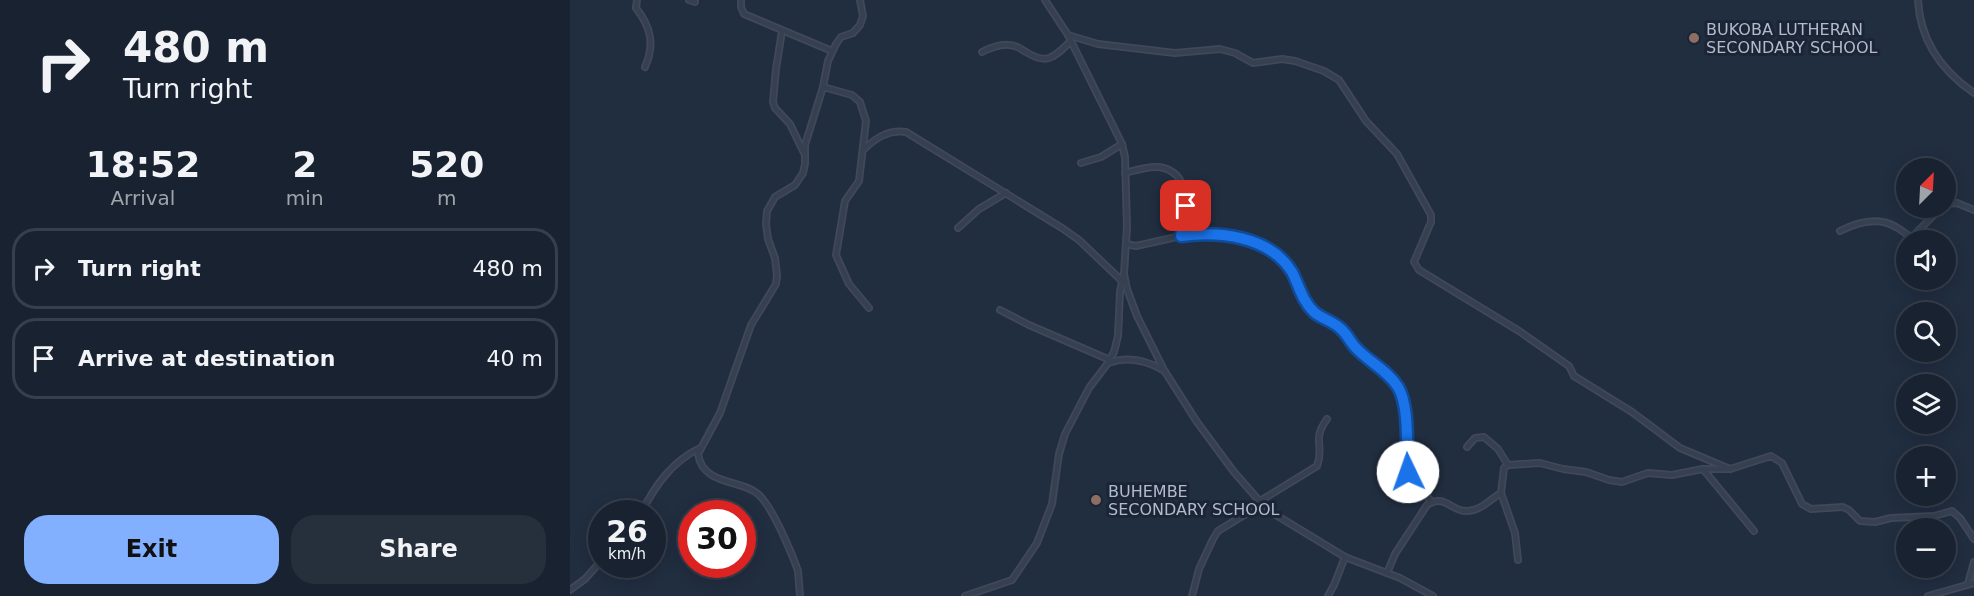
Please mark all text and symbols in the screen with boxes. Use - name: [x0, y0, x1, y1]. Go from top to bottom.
- place label: BUKOBA LUTHERAN SECONDARY SCHOOL: [1706, 20, 1877, 57]
- text: 480 m: [123, 23, 269, 72]
- icon: right: [24, 24, 102, 102]
- marker: BUKOBA LUTHERAN SECONDARY SCHOOL: [1687, 31, 1701, 45]
- text: Turn right: [123, 73, 252, 104]
- text: 18:52: [86, 144, 200, 185]
- text: 2: [292, 144, 317, 185]
- text: 520: [409, 144, 484, 185]
- north arrow: [1896, 158, 1956, 218]
- map controls: [1896, 158, 1956, 578]
- pin: [1160, 180, 1211, 231]
- text: Arrival: [110, 186, 175, 210]
- text: min: [286, 186, 324, 210]
- text: m: [437, 186, 457, 210]
- icon: arrive: [1169, 189, 1202, 222]
- button: sound: [1896, 230, 1956, 290]
- icon: right: [27, 252, 60, 285]
- text: Turn right: [78, 256, 201, 281]
- text: 480 m: [473, 256, 543, 281]
- button: search: [1896, 302, 1956, 362]
- icon: arrive: [27, 342, 60, 375]
- text: Arrive at destination: [78, 346, 335, 371]
- text: 40 m: [487, 346, 543, 371]
- button: layers: [1896, 374, 1956, 434]
- position arrow: [1376, 440, 1440, 504]
- button: +: [1896, 446, 1956, 506]
- place label: BUHEMBE SECONDARY SCHOOL: [1108, 482, 1279, 519]
- marker: BUHEMBE SECONDARY SCHOOL: [1089, 493, 1103, 507]
- speed limit sign: 30: [678, 500, 756, 578]
- text: 26: [606, 514, 648, 549]
- button: Exit: [24, 515, 279, 584]
- button: Share: [291, 515, 546, 584]
- button: −: [1896, 518, 1956, 578]
- text: km/h: [608, 545, 646, 563]

